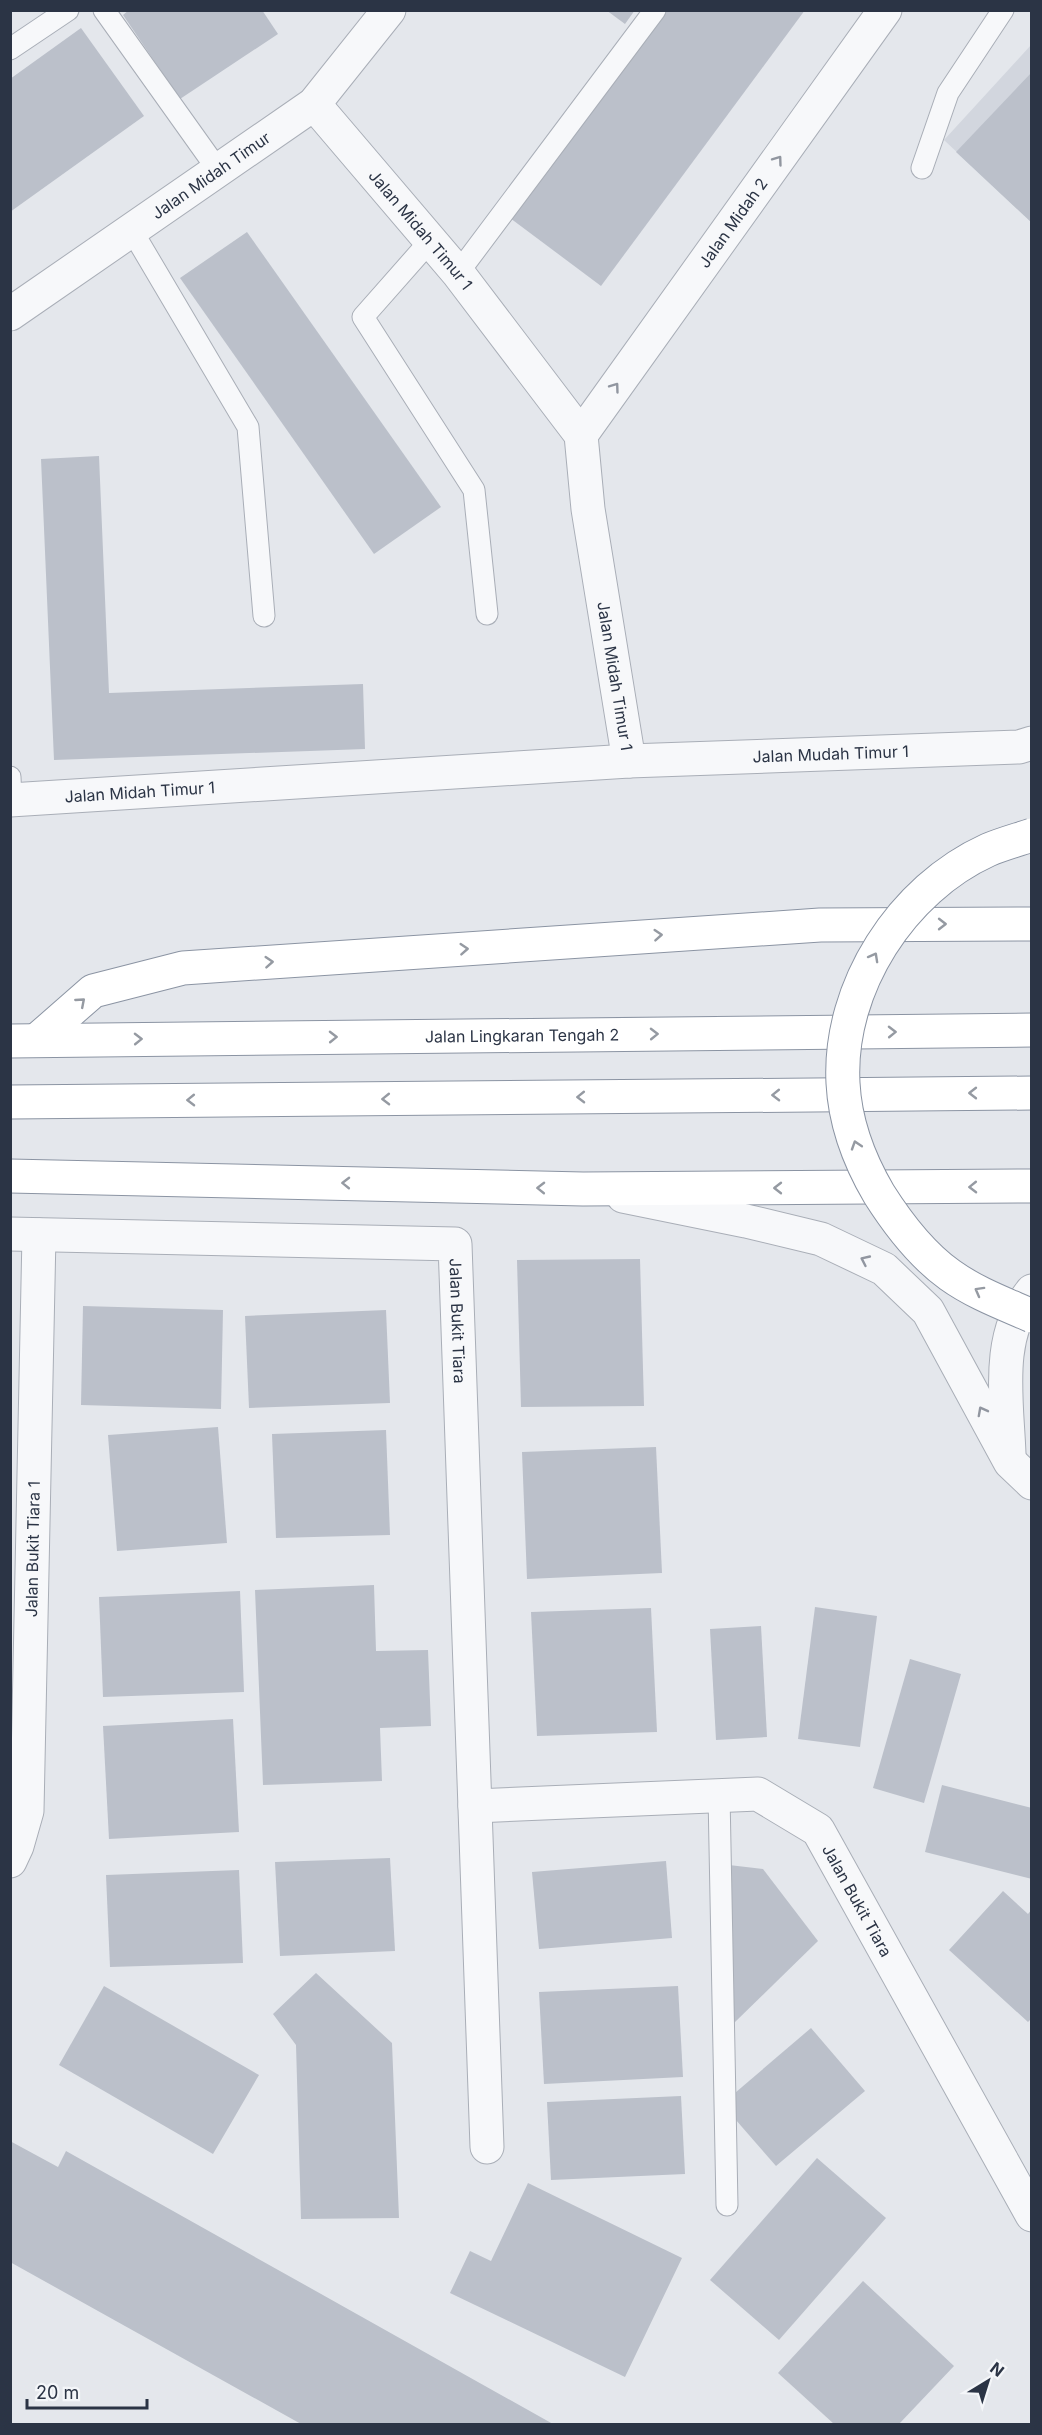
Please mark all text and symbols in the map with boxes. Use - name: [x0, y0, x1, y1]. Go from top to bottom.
- street label: Jalan Midah Timur: [148, 127, 274, 223]
- one-way arrow: [770, 156, 781, 167]
- street label: Jalan Midah Timur 1: [365, 166, 477, 294]
- street label: Jalan Midah 2: [694, 174, 772, 272]
- one-way arrow: [608, 383, 619, 394]
- street label: Jalan Midah Timur 1: [593, 600, 637, 752]
- street label: Jalan Mudah Timur 1: [752, 741, 909, 767]
- street label: Jalan Midah Timur 1: [64, 777, 216, 807]
- one-way arrow: [937, 918, 946, 930]
- one-way arrow: [654, 929, 663, 942]
- one-way arrow: [459, 942, 468, 955]
- one-way arrow: [867, 953, 878, 963]
- one-way arrow: [265, 956, 274, 969]
- one-way arrow: [74, 998, 85, 1009]
- street label: Jalan Lingkaran Tengah 2: [425, 1024, 619, 1047]
- one-way arrow: [888, 1026, 897, 1038]
- one-way arrow: [649, 1028, 658, 1040]
- one-way arrow: [328, 1031, 337, 1043]
- one-way arrow: [133, 1033, 142, 1045]
- one-way arrow: [969, 1087, 978, 1099]
- one-way arrow: [771, 1089, 780, 1101]
- one-way arrow: [576, 1091, 585, 1103]
- one-way arrow: [381, 1092, 390, 1105]
- one-way arrow: [186, 1094, 195, 1107]
- one-way arrow: [851, 1140, 863, 1151]
- one-way arrow: [342, 1177, 351, 1190]
- one-way arrow: [969, 1180, 978, 1193]
- one-way arrow: [537, 1181, 546, 1194]
- one-way arrow: [774, 1182, 783, 1194]
- one-way arrow: [861, 1255, 872, 1267]
- street label: Jalan Bukit Tiara: [446, 1258, 470, 1384]
- one-way arrow: [975, 1287, 985, 1298]
- one-way arrow: [978, 1406, 989, 1417]
- street label: Jalan Bukit Tiara 1: [21, 1481, 44, 1617]
- street label: Jalan Bukit Tiara: [818, 1841, 896, 1960]
- north arrow: [958, 2351, 1018, 2411]
- text: N: [986, 2358, 1008, 2381]
- scale bar: [27, 2372, 147, 2410]
- text: 20 m: [36, 2382, 79, 2403]

